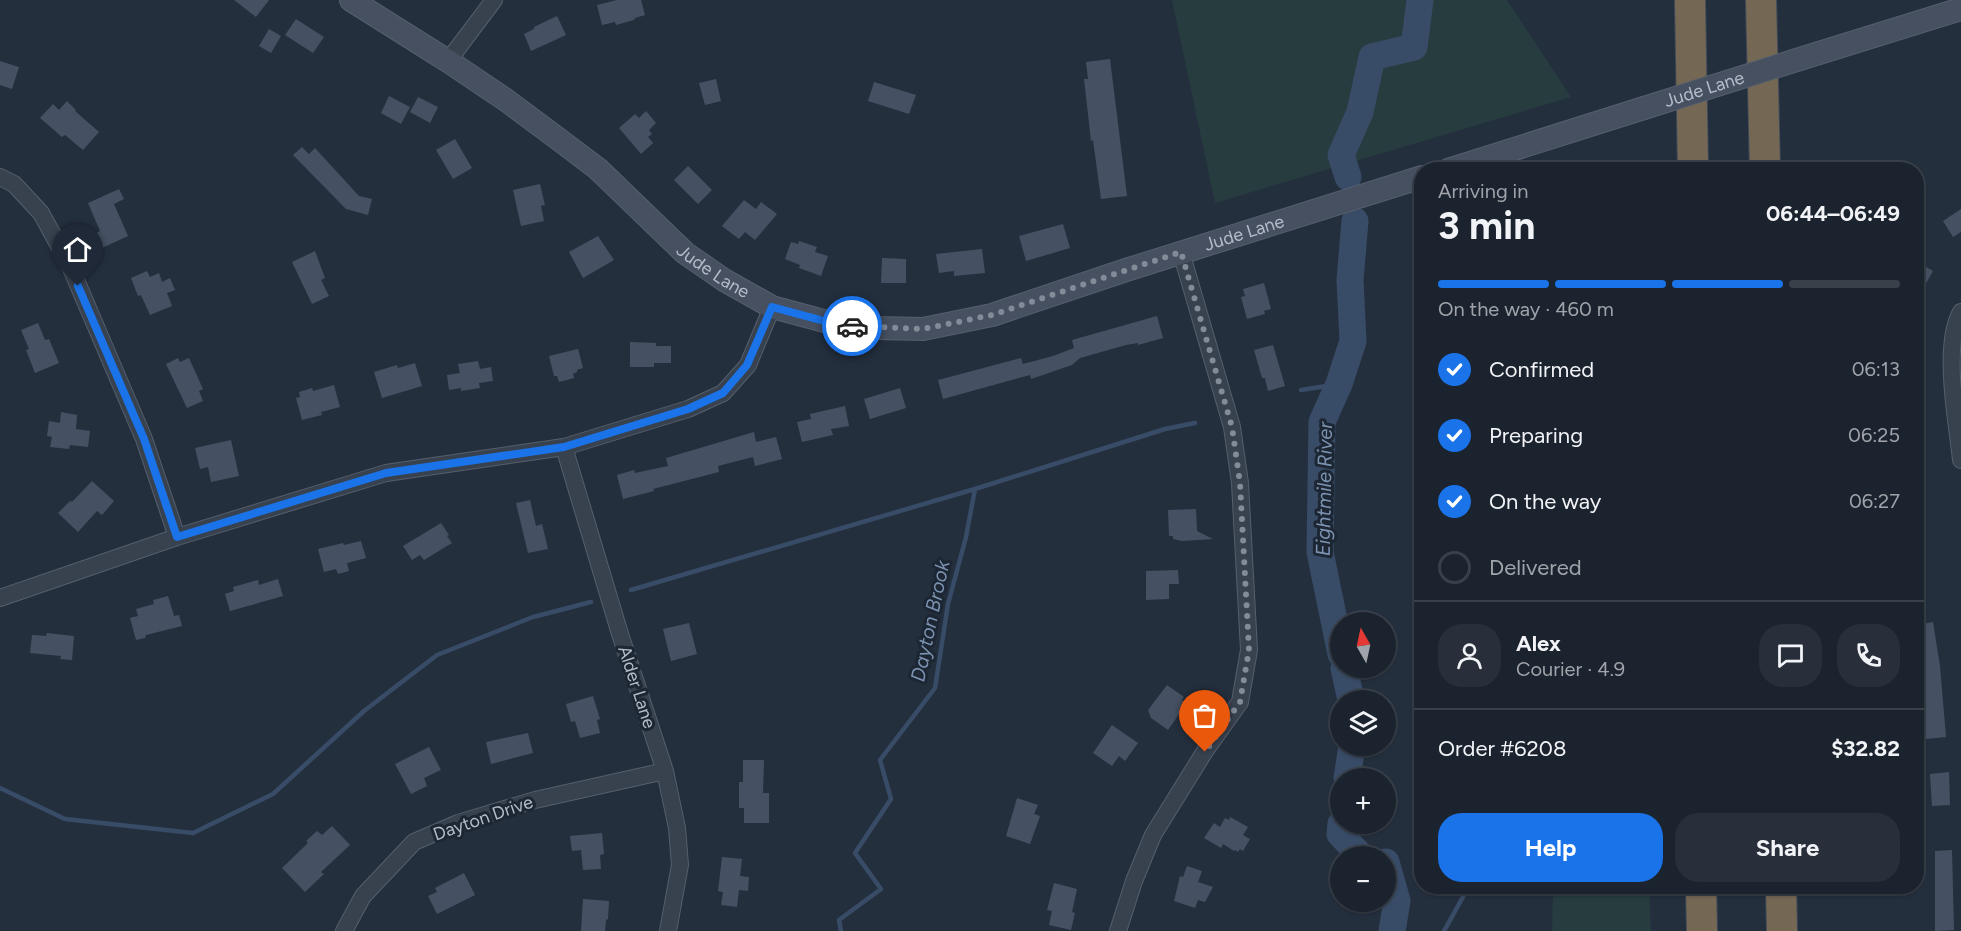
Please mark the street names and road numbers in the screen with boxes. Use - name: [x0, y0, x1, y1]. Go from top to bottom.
- street label: Jude Lane: [1661, 66, 1747, 112]
- street label: Jude Lane: [1201, 210, 1287, 256]
- street label: Jude Lane: [672, 240, 753, 303]
- street label: Alder Lane: [613, 643, 661, 731]
- street label: Dayton Drive: [430, 791, 536, 845]

